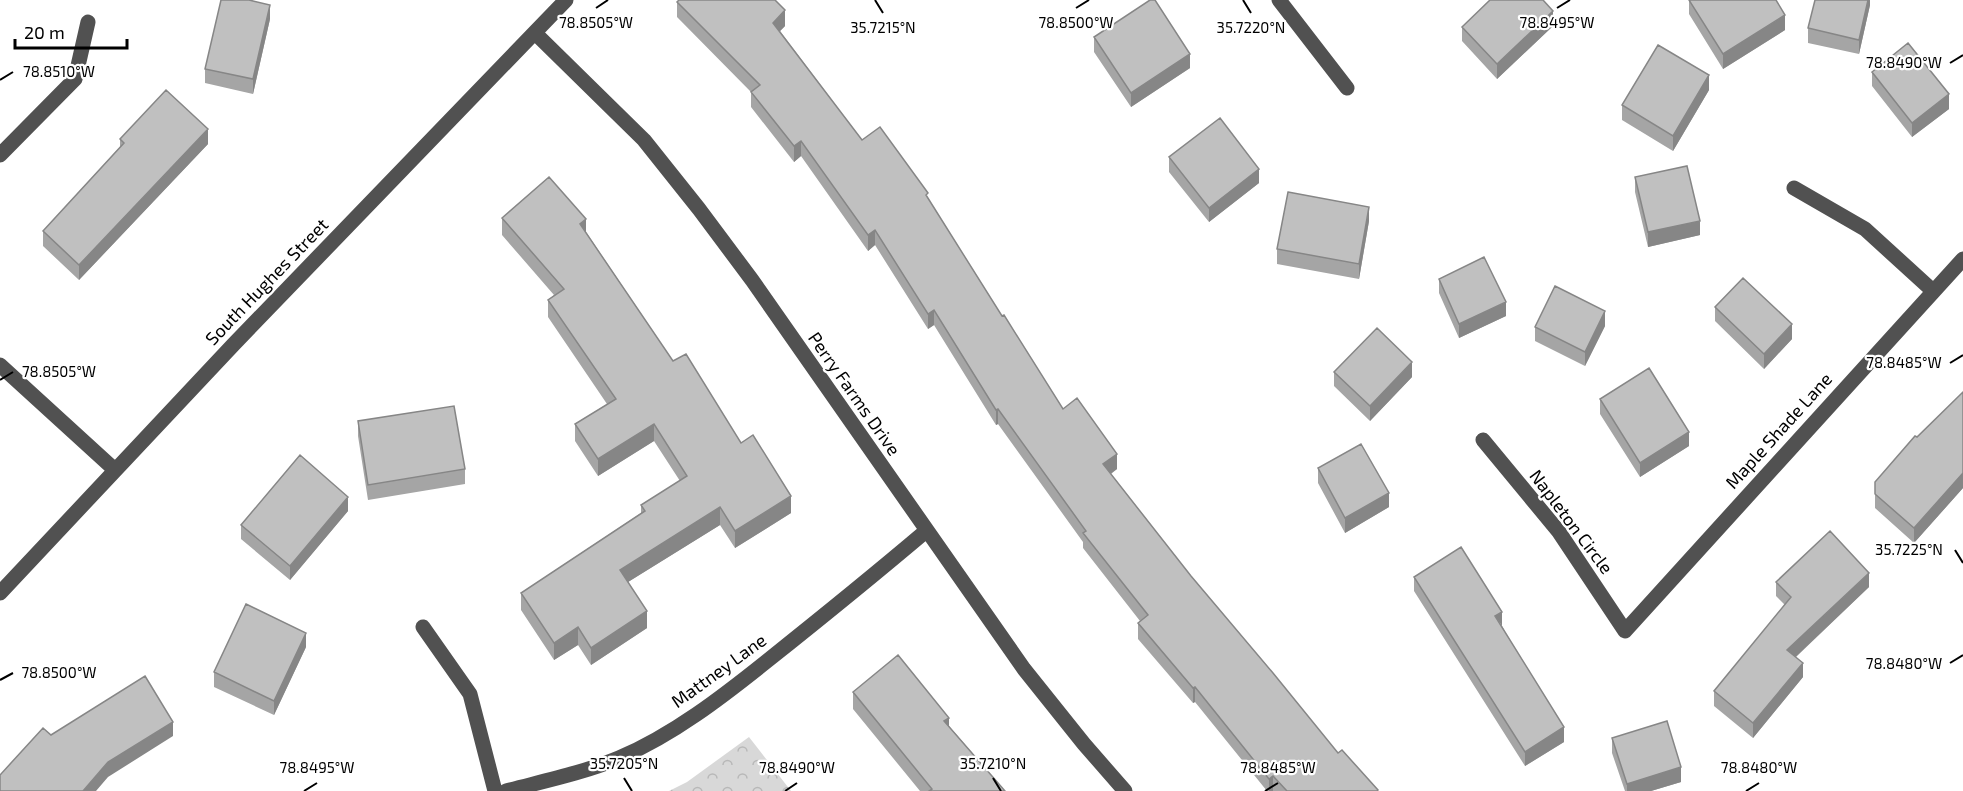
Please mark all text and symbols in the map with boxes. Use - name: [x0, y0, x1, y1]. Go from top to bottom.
- scale bar: [15, 12, 128, 50]
- text: 78.8505°W: [559, 13, 633, 31]
- text: 78.8500°W: [1038, 13, 1114, 31]
- text: 78.8495°W: [1520, 13, 1594, 31]
- text: 35.7215°N: [850, 18, 916, 36]
- text: 35.7220°N: [1217, 18, 1285, 36]
- text: 20 m: [24, 21, 65, 43]
- text: 78.8490°W: [1866, 53, 1942, 71]
- text: 78.8510°W: [23, 62, 95, 80]
- street label: South Hughes Street: [200, 213, 332, 349]
- street label: Perry Farms Drive: [804, 327, 906, 459]
- text: 78.8485°W: [1866, 353, 1942, 371]
- text: 78.8505°W: [22, 362, 96, 380]
- street label: Maple Shade Lane: [1720, 368, 1836, 493]
- street label: Napleton Circle: [1525, 465, 1618, 578]
- text: 35.7225°N: [1875, 540, 1943, 558]
- street label: Mattney Lane: [667, 628, 770, 712]
- text: 78.8480°W: [1866, 654, 1942, 672]
- text: 78.8500°W: [21, 663, 97, 681]
- text: 35.7205°N: [590, 754, 658, 772]
- text: 35.7210°N: [960, 754, 1026, 772]
- text: 78.8495°W: [280, 758, 354, 776]
- text: 78.8490°W: [759, 758, 835, 776]
- text: 78.8485°W: [1240, 758, 1316, 776]
- text: 78.8480°W: [1721, 758, 1797, 776]

